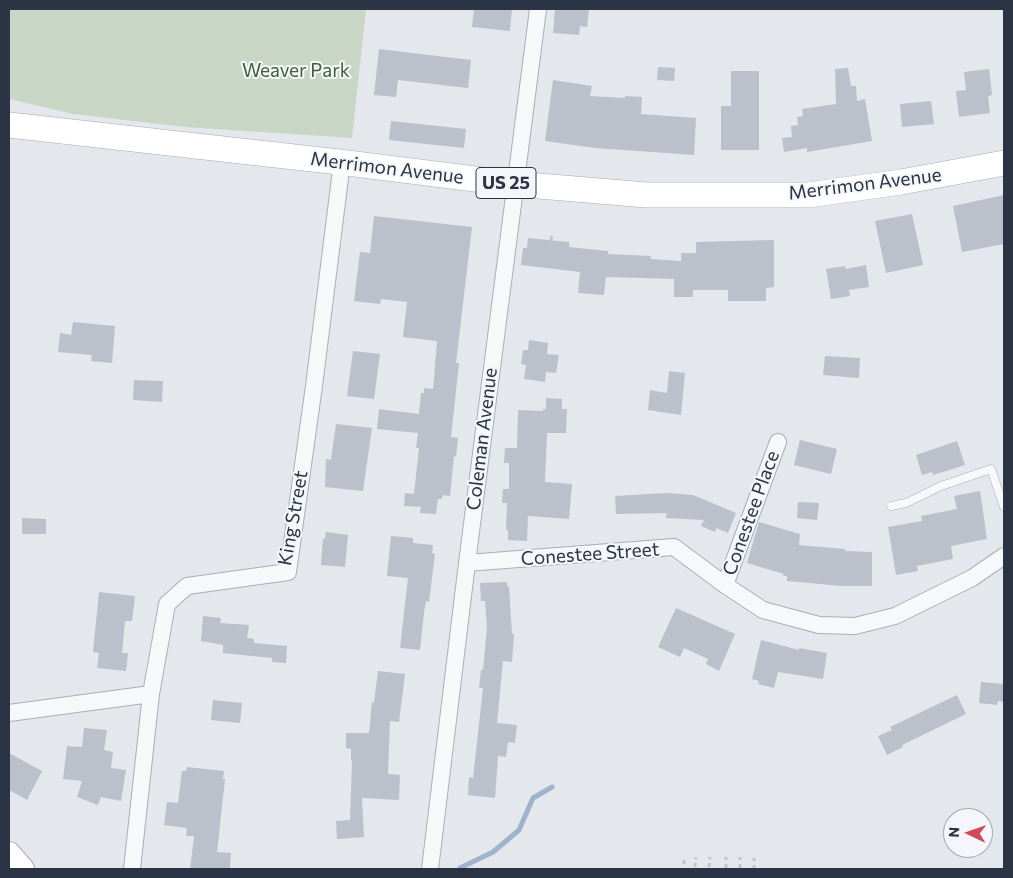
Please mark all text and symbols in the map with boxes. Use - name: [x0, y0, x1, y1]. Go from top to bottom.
- park label: Weaver Park: [242, 60, 350, 82]
- street label: Merrimon Avenue: [309, 147, 465, 189]
- street label: Merrimon Avenue: [787, 163, 943, 205]
- road number: US 25: [476, 168, 536, 198]
- street label: Coleman Avenue: [462, 366, 502, 512]
- street label: Conestee Place: [718, 447, 784, 579]
- street label: King Street: [273, 469, 313, 567]
- street label: Conestee Street: [520, 538, 660, 570]
- north arrow: [943, 808, 993, 858]
- text: N: [945, 827, 962, 838]

